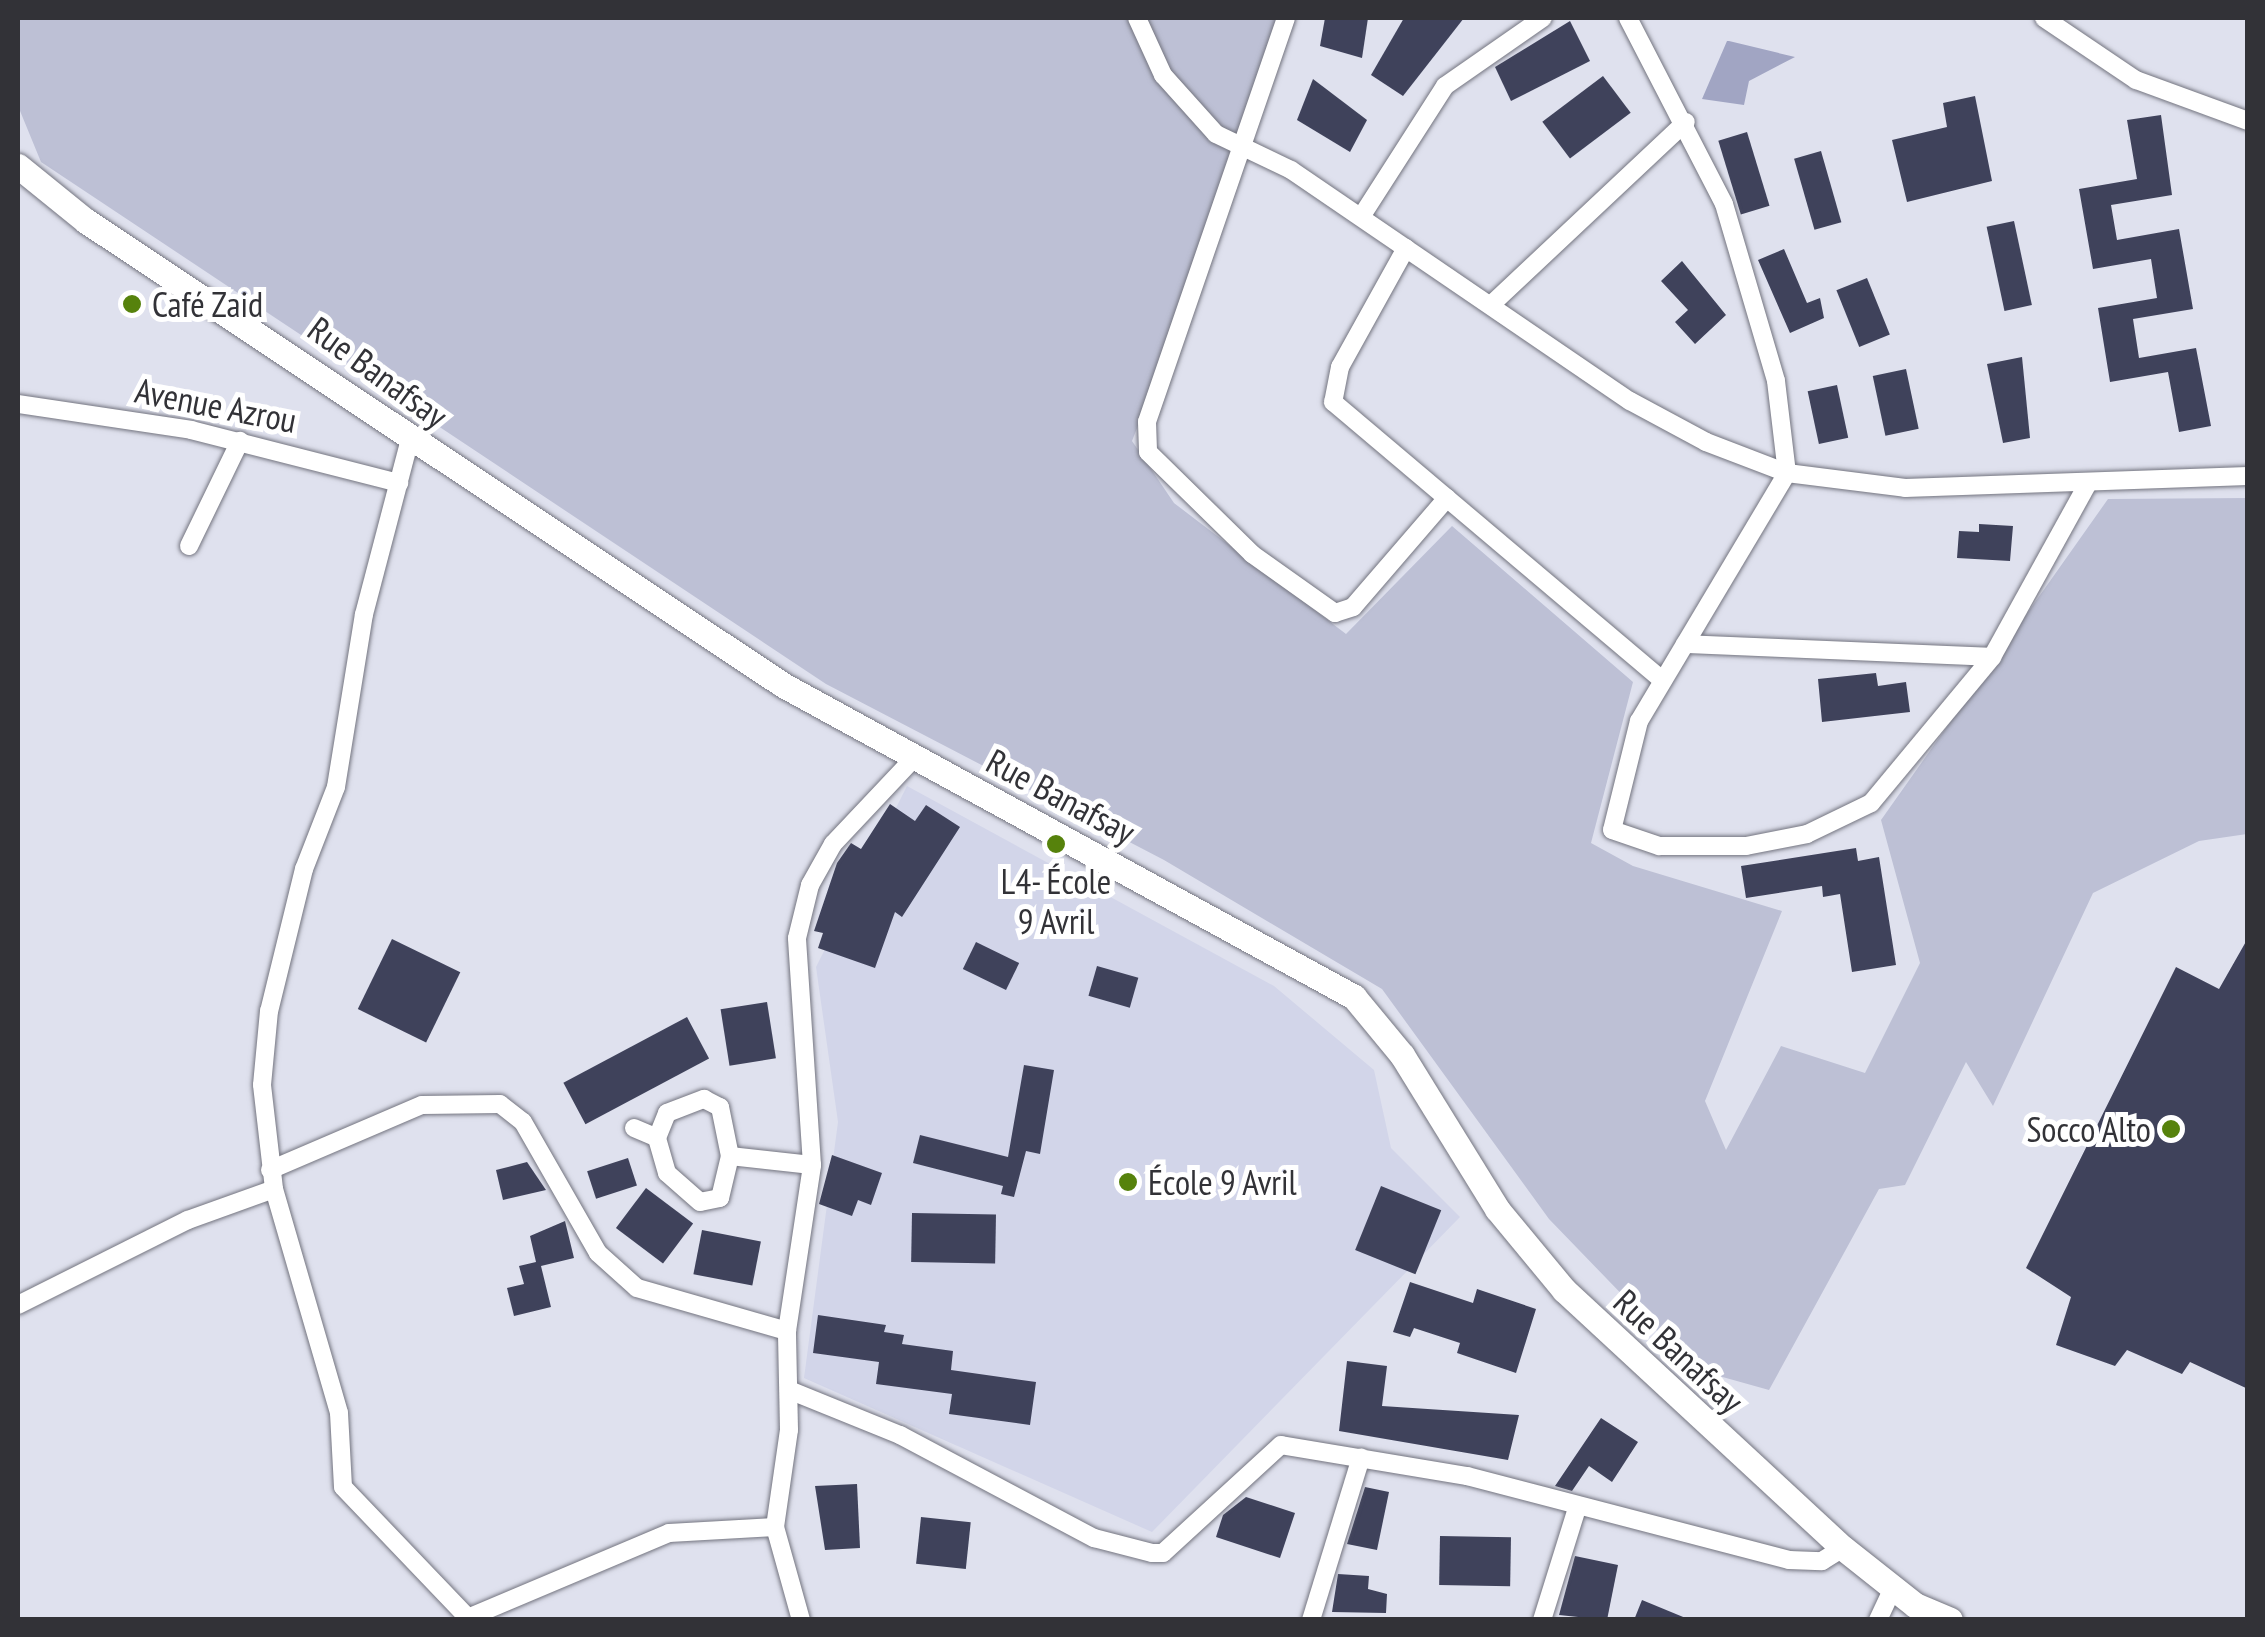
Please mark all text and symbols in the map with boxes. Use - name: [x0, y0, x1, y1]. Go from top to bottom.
- place label: Café Zaid: [152, 283, 264, 325]
- marker: Café Zaid: [121, 293, 143, 315]
- street label: Rue Banafsay: [300, 307, 456, 437]
- street label: Avenue Azrou: [131, 369, 301, 441]
- street label: Rue Banafsay: [980, 740, 1142, 852]
- marker: L4- École 9 Avril: [1045, 833, 1067, 855]
- place label: L4- École 9 Avril: [1000, 860, 1112, 942]
- place label: Socco Alto: [2025, 1108, 2151, 1150]
- marker: Socco Alto: [2160, 1118, 2182, 1140]
- place label: École 9 Avril: [1148, 1161, 1298, 1203]
- marker: École 9 Avril: [1117, 1171, 1139, 1193]
- street label: Rue Banafsay: [1606, 1281, 1752, 1421]

